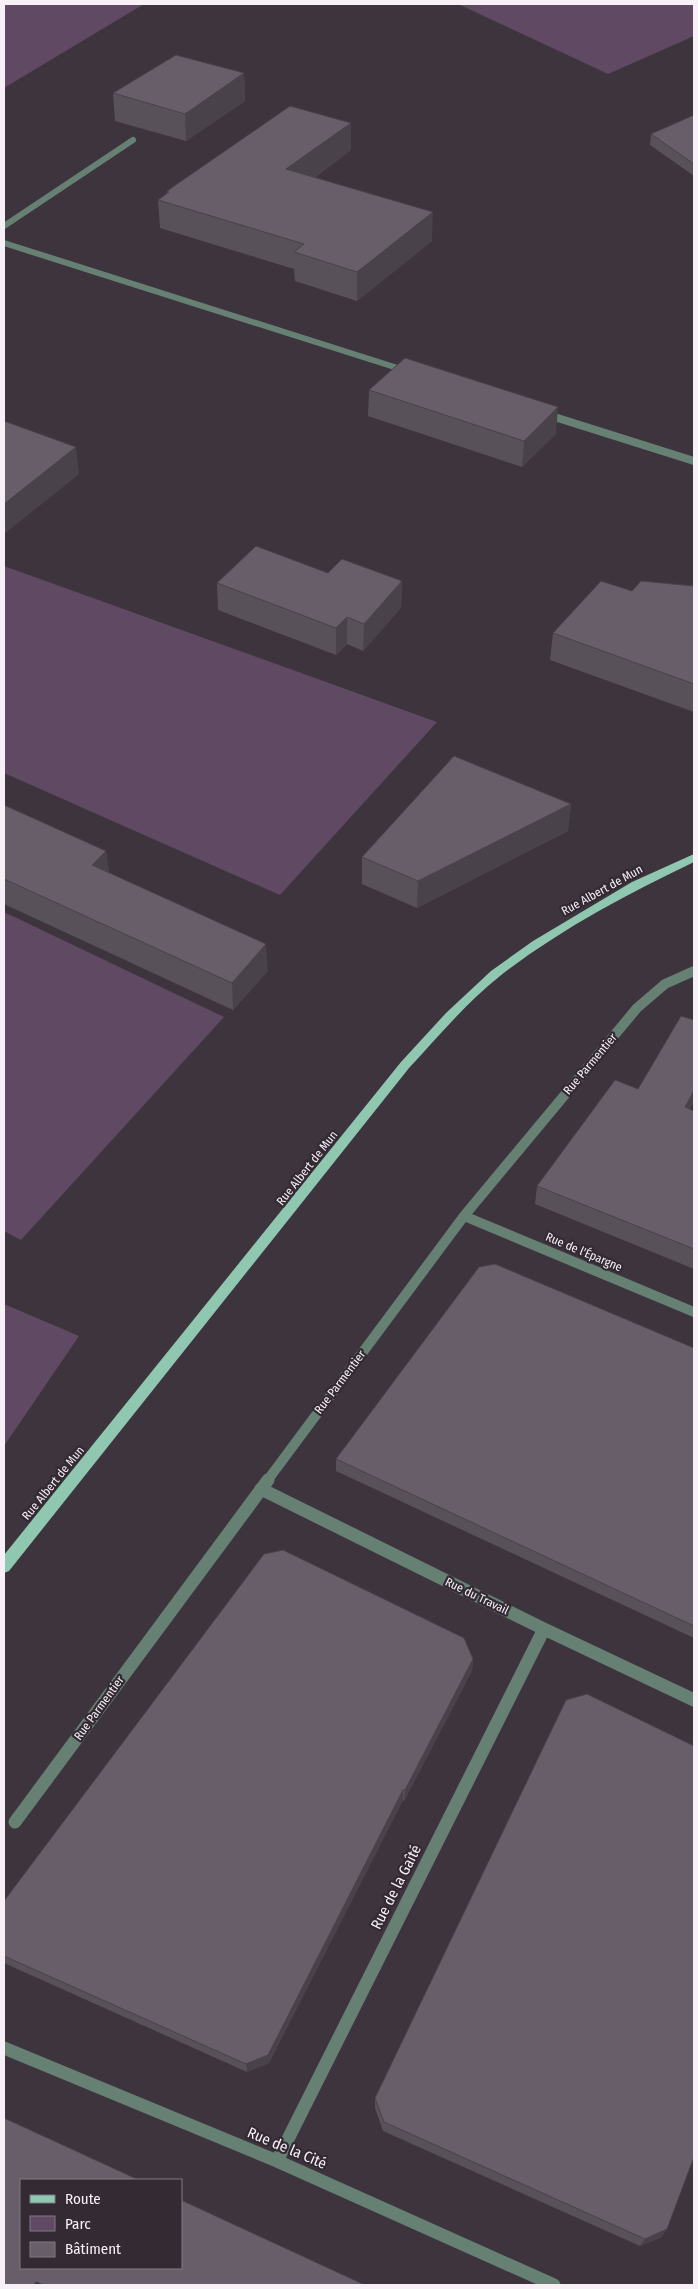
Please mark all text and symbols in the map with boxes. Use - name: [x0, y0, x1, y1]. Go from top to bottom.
- street label: Rue Albert de Mun: [559, 862, 645, 918]
- street label: Rue Parmentier: [560, 1030, 620, 1098]
- street label: Rue Albert de Mun: [274, 1128, 340, 1208]
- street label: Rue de l'Épargne: [544, 1229, 625, 1274]
- street label: Rue Parmentier: [312, 1347, 369, 1416]
- street label: Rue Albert de Mun: [19, 1443, 87, 1523]
- street label: Rue du Travail: [443, 1575, 511, 1617]
- street label: Rue Parmentier: [71, 1673, 127, 1743]
- street label: Rue de la Gaîté: [367, 1842, 425, 1932]
- street label: Rue de la Cité: [245, 2123, 329, 2173]
- legend: [20, 2179, 182, 2269]
- text: Route: [65, 2190, 101, 2208]
- text: Parc: [65, 2215, 91, 2233]
- text: Bâtiment: [65, 2240, 121, 2258]

